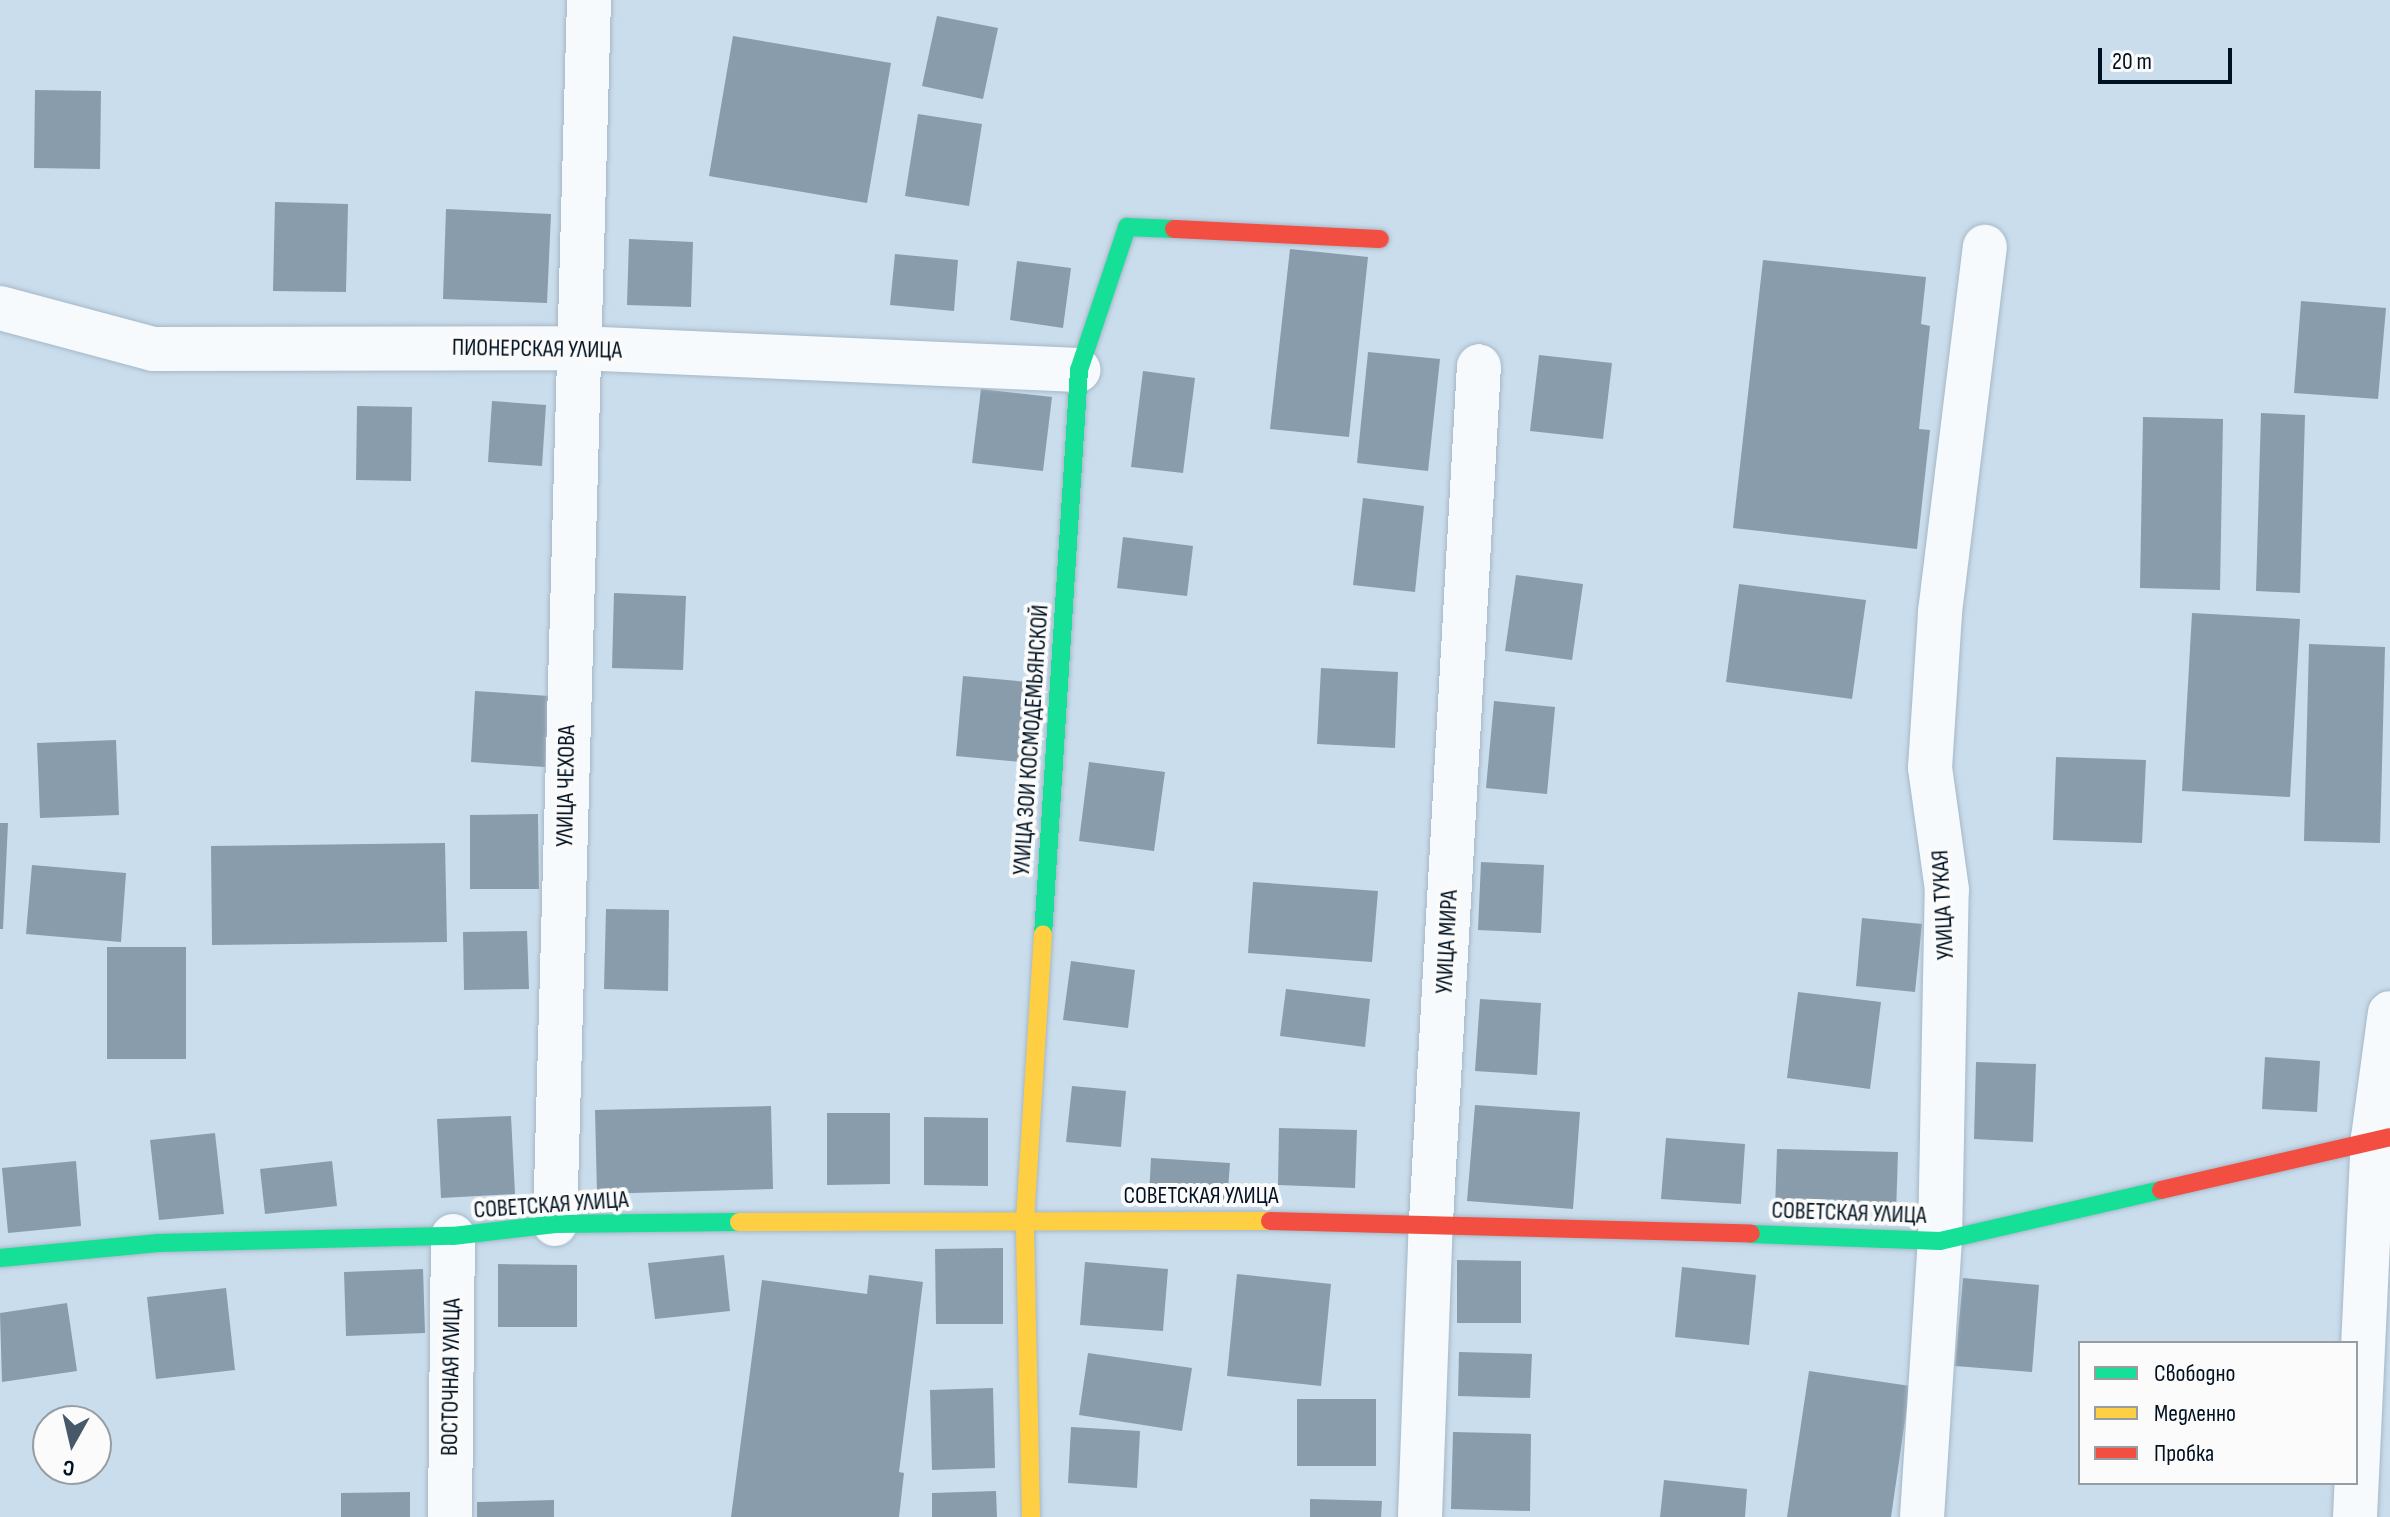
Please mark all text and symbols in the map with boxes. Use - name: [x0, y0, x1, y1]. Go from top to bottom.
- scale bar: [2102, 32, 2236, 82]
- text: 20 m: [2112, 47, 2152, 76]
- street label: ПИОНЕРСКАЯ УЛИЦА: [452, 333, 622, 365]
- street label: УЛИЦА ЗОИ КОСМОДЕМЬЯНСКОЙ: [1007, 604, 1055, 876]
- street label: УЛИЦА ЧЕХОВА: [551, 725, 581, 847]
- street label: УЛИЦА ТУКАЯ: [1926, 849, 1960, 961]
- street label: УЛИЦА МИРА: [1430, 889, 1464, 995]
- street label: СОВЕТСКАЯ УЛИЦА: [1124, 1182, 1278, 1210]
- street label: СОВЕТСКАЯ УЛИЦА: [473, 1185, 629, 1225]
- street label: СОВЕТСКАЯ УЛИЦА: [1771, 1196, 1927, 1230]
- street label: ВОСТОЧНАЯ УЛИЦА: [435, 1298, 467, 1456]
- legend: [2078, 1341, 2358, 1485]
- text: Свободно: [2154, 1359, 2235, 1388]
- text: Медленно: [2154, 1399, 2236, 1428]
- north arrow: [32, 1405, 112, 1485]
- text: Пробка: [2154, 1439, 2214, 1468]
- text: С: [61, 1453, 76, 1481]

